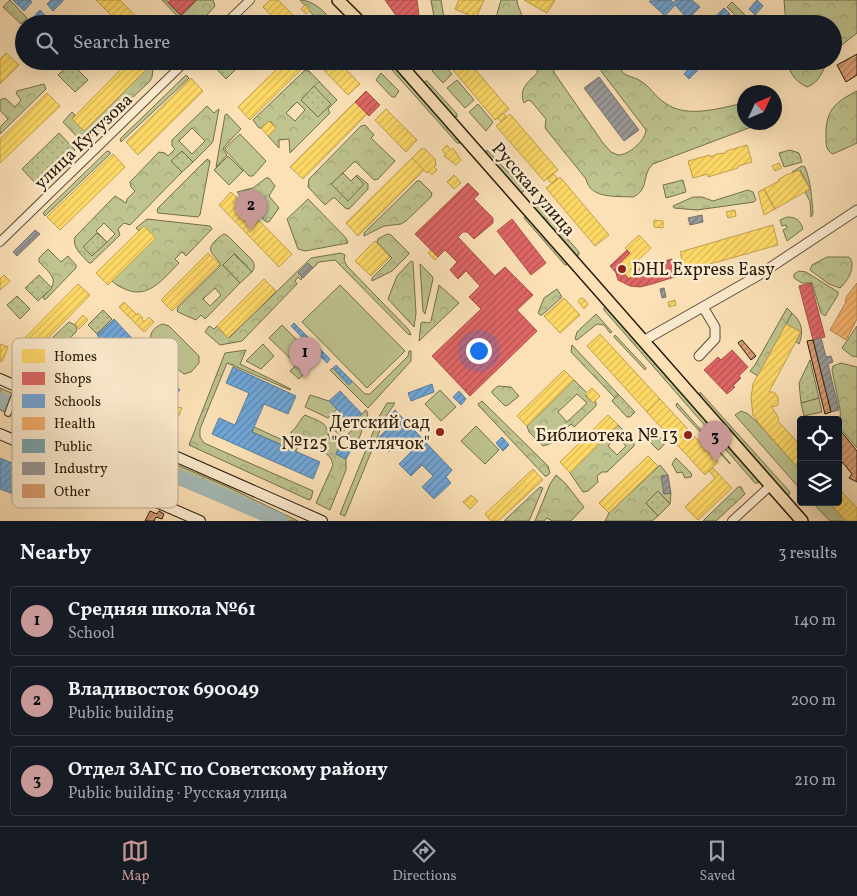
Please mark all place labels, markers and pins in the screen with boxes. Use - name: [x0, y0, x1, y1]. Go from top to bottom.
- pin: 2: [235, 190, 267, 231]
- place label: DHL Express Easy: [632, 258, 775, 283]
- marker: DHL Express Easy: [616, 263, 628, 275]
- pin: 1: [289, 337, 321, 378]
- place label: Детский сад №125 "Светлячок": [281, 411, 430, 457]
- pin: 3: [699, 421, 731, 462]
- place label: Библиотека № 13: [536, 424, 678, 449]
- marker: Детский сад №125 "Светлячок": [434, 426, 446, 438]
- marker: Библиотека № 13: [682, 429, 694, 441]

